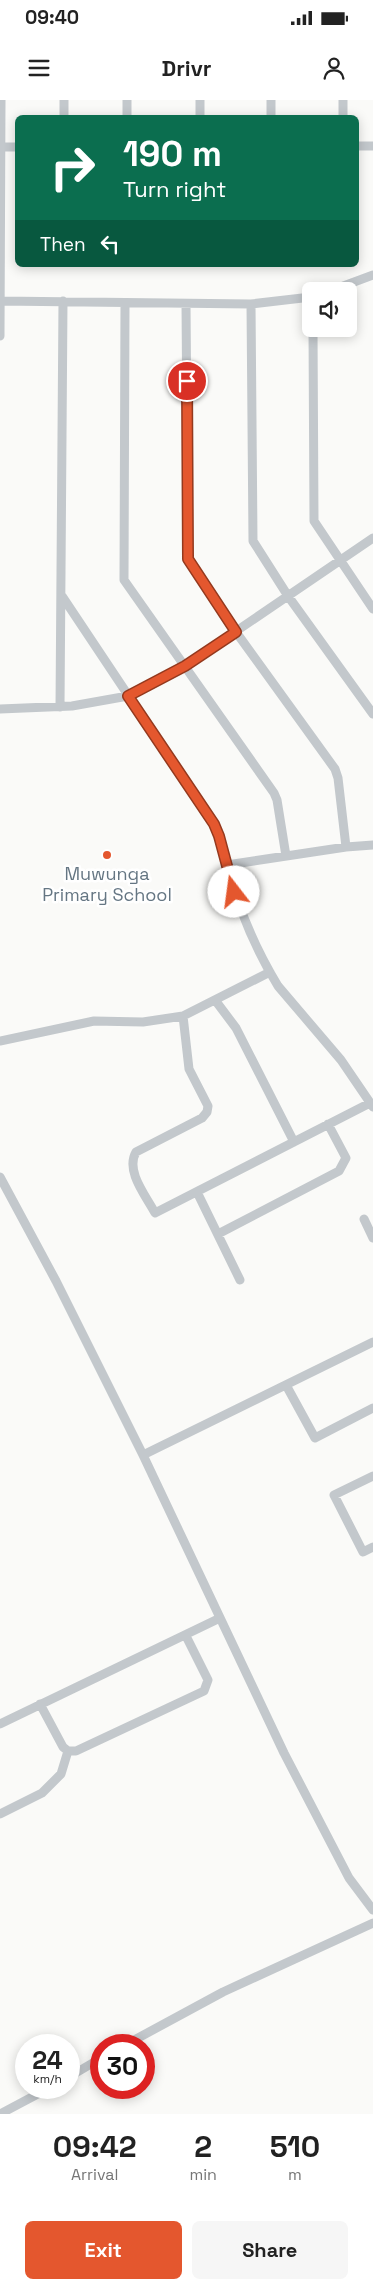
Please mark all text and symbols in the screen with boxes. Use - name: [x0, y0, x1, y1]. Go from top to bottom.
- text: 09:40: [25, 5, 79, 30]
- icon: menu: [25, 54, 53, 82]
- text: Drivr: [162, 54, 211, 82]
- icon: person: [320, 54, 348, 82]
- text: 190 m: [123, 132, 222, 176]
- icon: right: [40, 135, 105, 200]
- text: Turn right: [123, 175, 226, 203]
- icon: left: [96, 230, 124, 258]
- text: Then: [40, 232, 86, 257]
- map controls: [302, 282, 357, 337]
- button: sound: [302, 282, 357, 337]
- pin: [166, 360, 208, 402]
- icon: arrive: [173, 367, 201, 395]
- marker: Muwunga Primary School: [101, 849, 113, 861]
- place label: Muwunga Primary School: [42, 862, 172, 906]
- position arrow: [207, 865, 259, 917]
- speed limit sign: 30: [90, 2034, 155, 2099]
- text: 24: [32, 2044, 63, 2076]
- text: km/h: [33, 2071, 62, 2087]
- text: 09:42: [53, 2127, 137, 2166]
- text: 2: [194, 2127, 212, 2166]
- text: 510: [270, 2127, 320, 2166]
- text: Arrival: [71, 2164, 118, 2185]
- text: min: [189, 2164, 217, 2185]
- text: m: [288, 2164, 302, 2185]
- button: Exit: [25, 2221, 182, 2279]
- button: Share: [192, 2221, 348, 2279]

